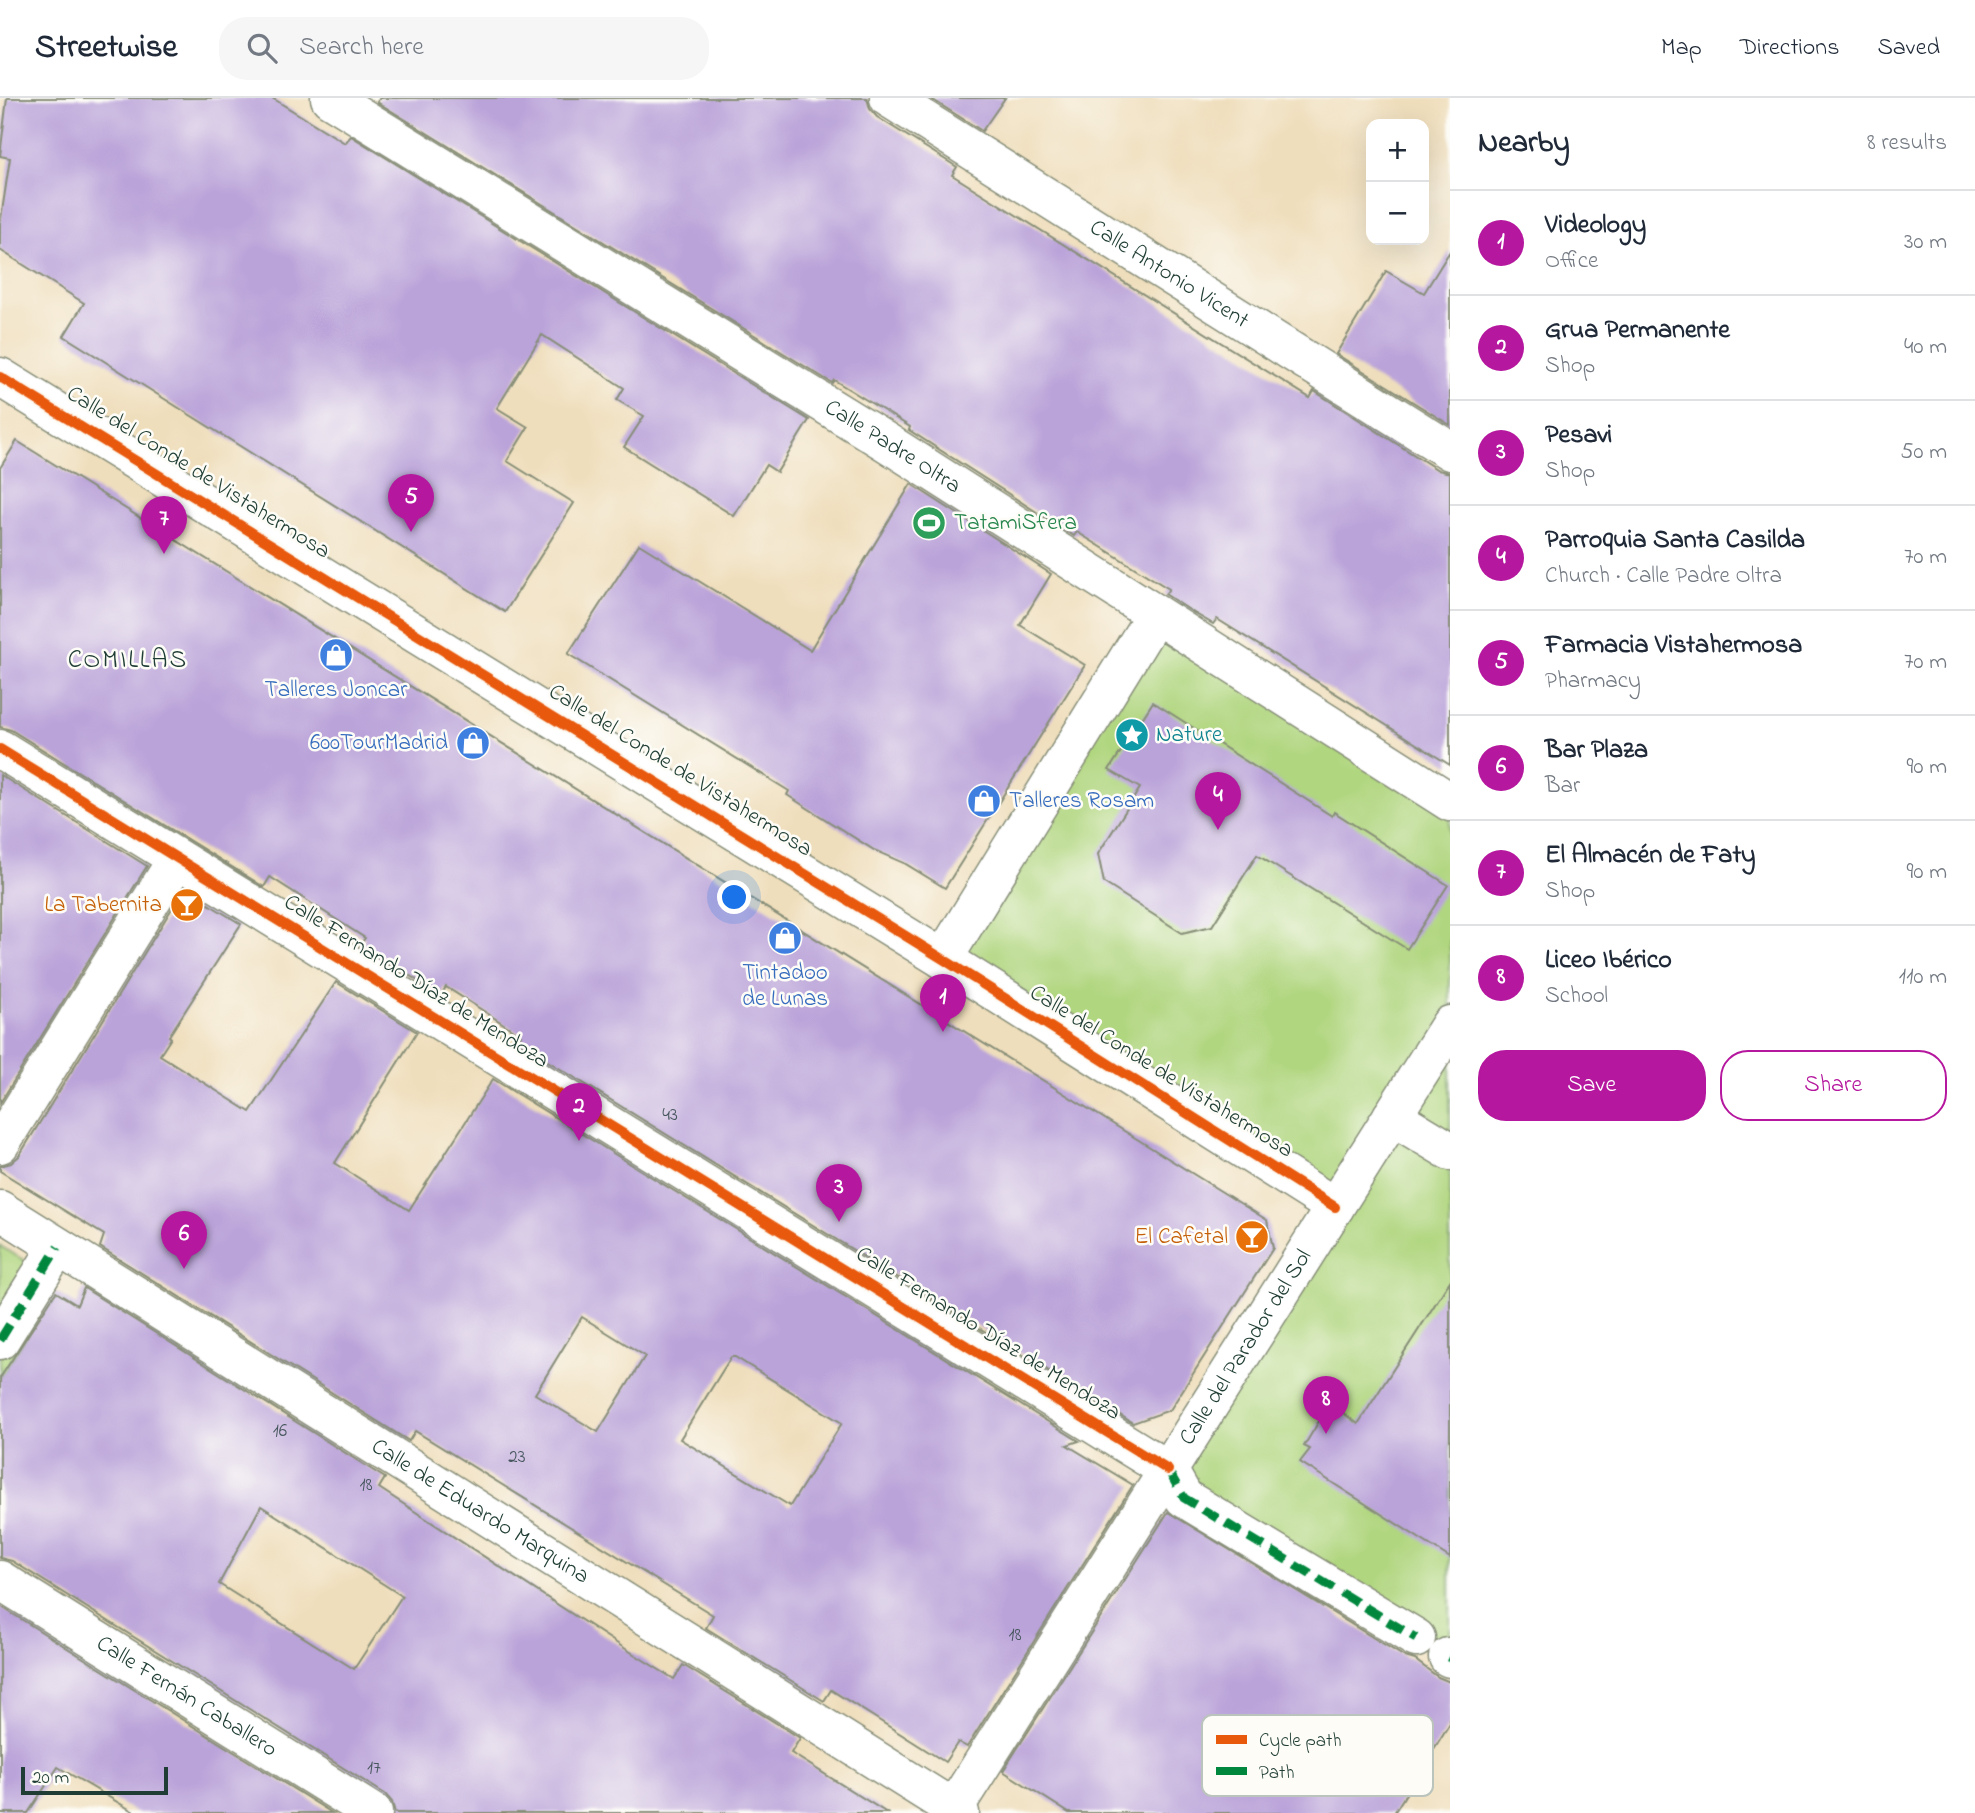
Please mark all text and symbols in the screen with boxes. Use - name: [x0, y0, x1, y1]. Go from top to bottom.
- search box: [219, 17, 709, 80]
- text: Streetwise: [35, 24, 177, 72]
- icon: search: [243, 29, 281, 67]
- text: Search here: [299, 29, 424, 67]
- text: Map: [1661, 31, 1702, 66]
- text: Directions: [1740, 31, 1839, 66]
- text: Saved: [1877, 31, 1940, 66]
- map controls: [1366, 119, 1429, 245]
- button: +: [1366, 119, 1429, 182]
- text: Nearby: [1478, 122, 1570, 166]
- text: 8 results: [1867, 127, 1947, 160]
- button: −: [1366, 182, 1429, 245]
- text: Videology: [1545, 207, 1646, 245]
- street label: Calle Antonio Vicent: [1083, 212, 1256, 337]
- text: 1: [1497, 226, 1505, 259]
- text: 30 m: [1904, 226, 1947, 259]
- text: Office: [1545, 245, 1598, 278]
- text: Grua Permanente: [1545, 312, 1730, 350]
- text: 2: [1495, 331, 1507, 364]
- text: 40 m: [1904, 331, 1947, 364]
- text: Shop: [1545, 350, 1595, 383]
- street label: Calle del Conde de Vistahermosa: [60, 378, 336, 568]
- street label: Calle Padre Oltra: [818, 391, 967, 502]
- text: Pesavi: [1545, 417, 1612, 455]
- text: 3: [1496, 436, 1506, 469]
- text: 50 m: [1900, 436, 1947, 469]
- text: Shop: [1545, 455, 1595, 488]
- pin: 5: [388, 474, 434, 532]
- pin: 7: [141, 496, 187, 554]
- sports icon: TatamiSfera: [910, 504, 948, 542]
- place label: TatamiSfera: [954, 507, 1077, 540]
- text: Parroquia Santa Casilda: [1545, 522, 1805, 560]
- text: 4: [1496, 541, 1506, 574]
- text: 70 m: [1904, 541, 1947, 574]
- text: Church · Calle Padre Oltra: [1545, 560, 1782, 593]
- text: Farmacia Vistahermosa: [1545, 627, 1802, 665]
- shop icon: Talleres Joncar: [317, 636, 355, 674]
- district label: COMILLAS: [68, 642, 188, 680]
- text: 5: [1494, 646, 1508, 679]
- text: 70 m: [1904, 646, 1947, 679]
- text: Pharmacy: [1545, 665, 1641, 698]
- place label: Talleres Joncar: [265, 674, 408, 707]
- street label: Calle del Conde de Vistahermosa: [542, 676, 818, 866]
- place icon: Nature: [1113, 716, 1151, 754]
- place label: Nature: [1156, 719, 1223, 752]
- shop icon: 600TourMadrid: [454, 724, 492, 762]
- place label: 600TourMadrid: [310, 727, 448, 760]
- text: Bar Plaza: [1545, 732, 1648, 770]
- text: 6: [1496, 751, 1506, 784]
- text: 90 m: [1907, 751, 1947, 784]
- text: Bar: [1545, 770, 1580, 803]
- pin: 4: [1195, 772, 1241, 830]
- shop icon: Talleres Rosam: [965, 782, 1003, 820]
- place label: Talleres Rosam: [1009, 785, 1154, 818]
- text: El Almacén de Faty: [1545, 837, 1756, 875]
- text: 7: [1496, 856, 1506, 889]
- text: 90 m: [1907, 856, 1947, 889]
- text: Shop: [1545, 875, 1595, 908]
- your location: [717, 880, 751, 914]
- bar icon: La Tabernita: [168, 886, 206, 924]
- street label: Calle Fernando Díaz de Mendoza: [277, 887, 555, 1077]
- place label: La Tabernita: [45, 889, 162, 922]
- shop icon: Tintadoo de Lunas: [766, 919, 804, 957]
- text: Liceo Ibérico: [1545, 942, 1672, 980]
- place label: Tintadoo de Lunas: [742, 957, 828, 1016]
- text: 8: [1497, 961, 1505, 994]
- text: 110 m: [1899, 961, 1947, 994]
- pin: 1: [920, 974, 966, 1032]
- street label: Calle del Conde de Vistahermosa: [1023, 977, 1299, 1167]
- text: School: [1545, 980, 1608, 1013]
- button: Save: [1478, 1050, 1706, 1121]
- button: Share: [1720, 1050, 1947, 1121]
- pin: 2: [556, 1083, 602, 1141]
- house number: 43: [662, 1102, 678, 1129]
- pin: 3: [816, 1164, 862, 1222]
- pin: 6: [161, 1211, 207, 1269]
- bar icon: El Cafetal: [1233, 1218, 1271, 1256]
- place label: El Cafetal: [1134, 1221, 1228, 1254]
- street label: Calle Fernando Díaz de Mendoza: [849, 1239, 1127, 1429]
- street label: Calle del Parador del Sol: [1171, 1243, 1320, 1452]
- pin: 8: [1303, 1376, 1349, 1434]
- house number: 16: [273, 1418, 287, 1445]
- street label: Calle de Eduardo Marquina: [365, 1431, 596, 1593]
- house number: 23: [508, 1444, 526, 1471]
- house number: 18: [359, 1472, 373, 1499]
- house number: 18: [1008, 1622, 1022, 1649]
- street label: Calle Fernán Caballero: [90, 1627, 284, 1766]
- legend: [1202, 1715, 1433, 1796]
- text: Cycle path: [1259, 1728, 1341, 1756]
- house number: 17: [367, 1755, 381, 1782]
- text: Path: [1259, 1760, 1295, 1787]
- scale bar: [21, 1764, 168, 1796]
- text: 20 m: [32, 1765, 69, 1792]

